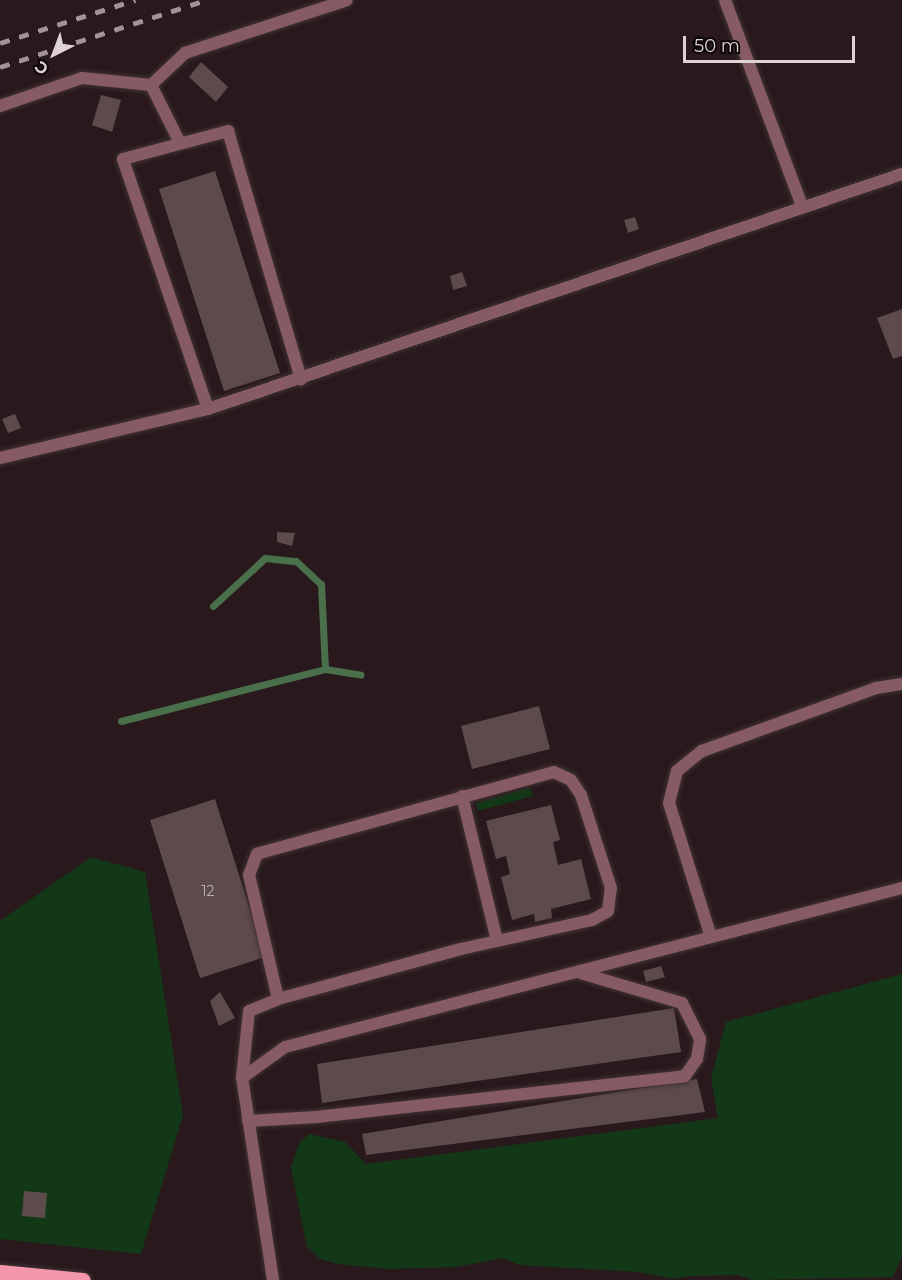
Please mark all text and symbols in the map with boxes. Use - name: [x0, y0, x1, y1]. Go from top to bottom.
- north arrow: [24, 24, 84, 84]
- scale bar: [686, 24, 858, 62]
- text: 50 m: [694, 35, 740, 57]
- text: С: [31, 57, 52, 79]
- house number: 12: [201, 883, 215, 899]

